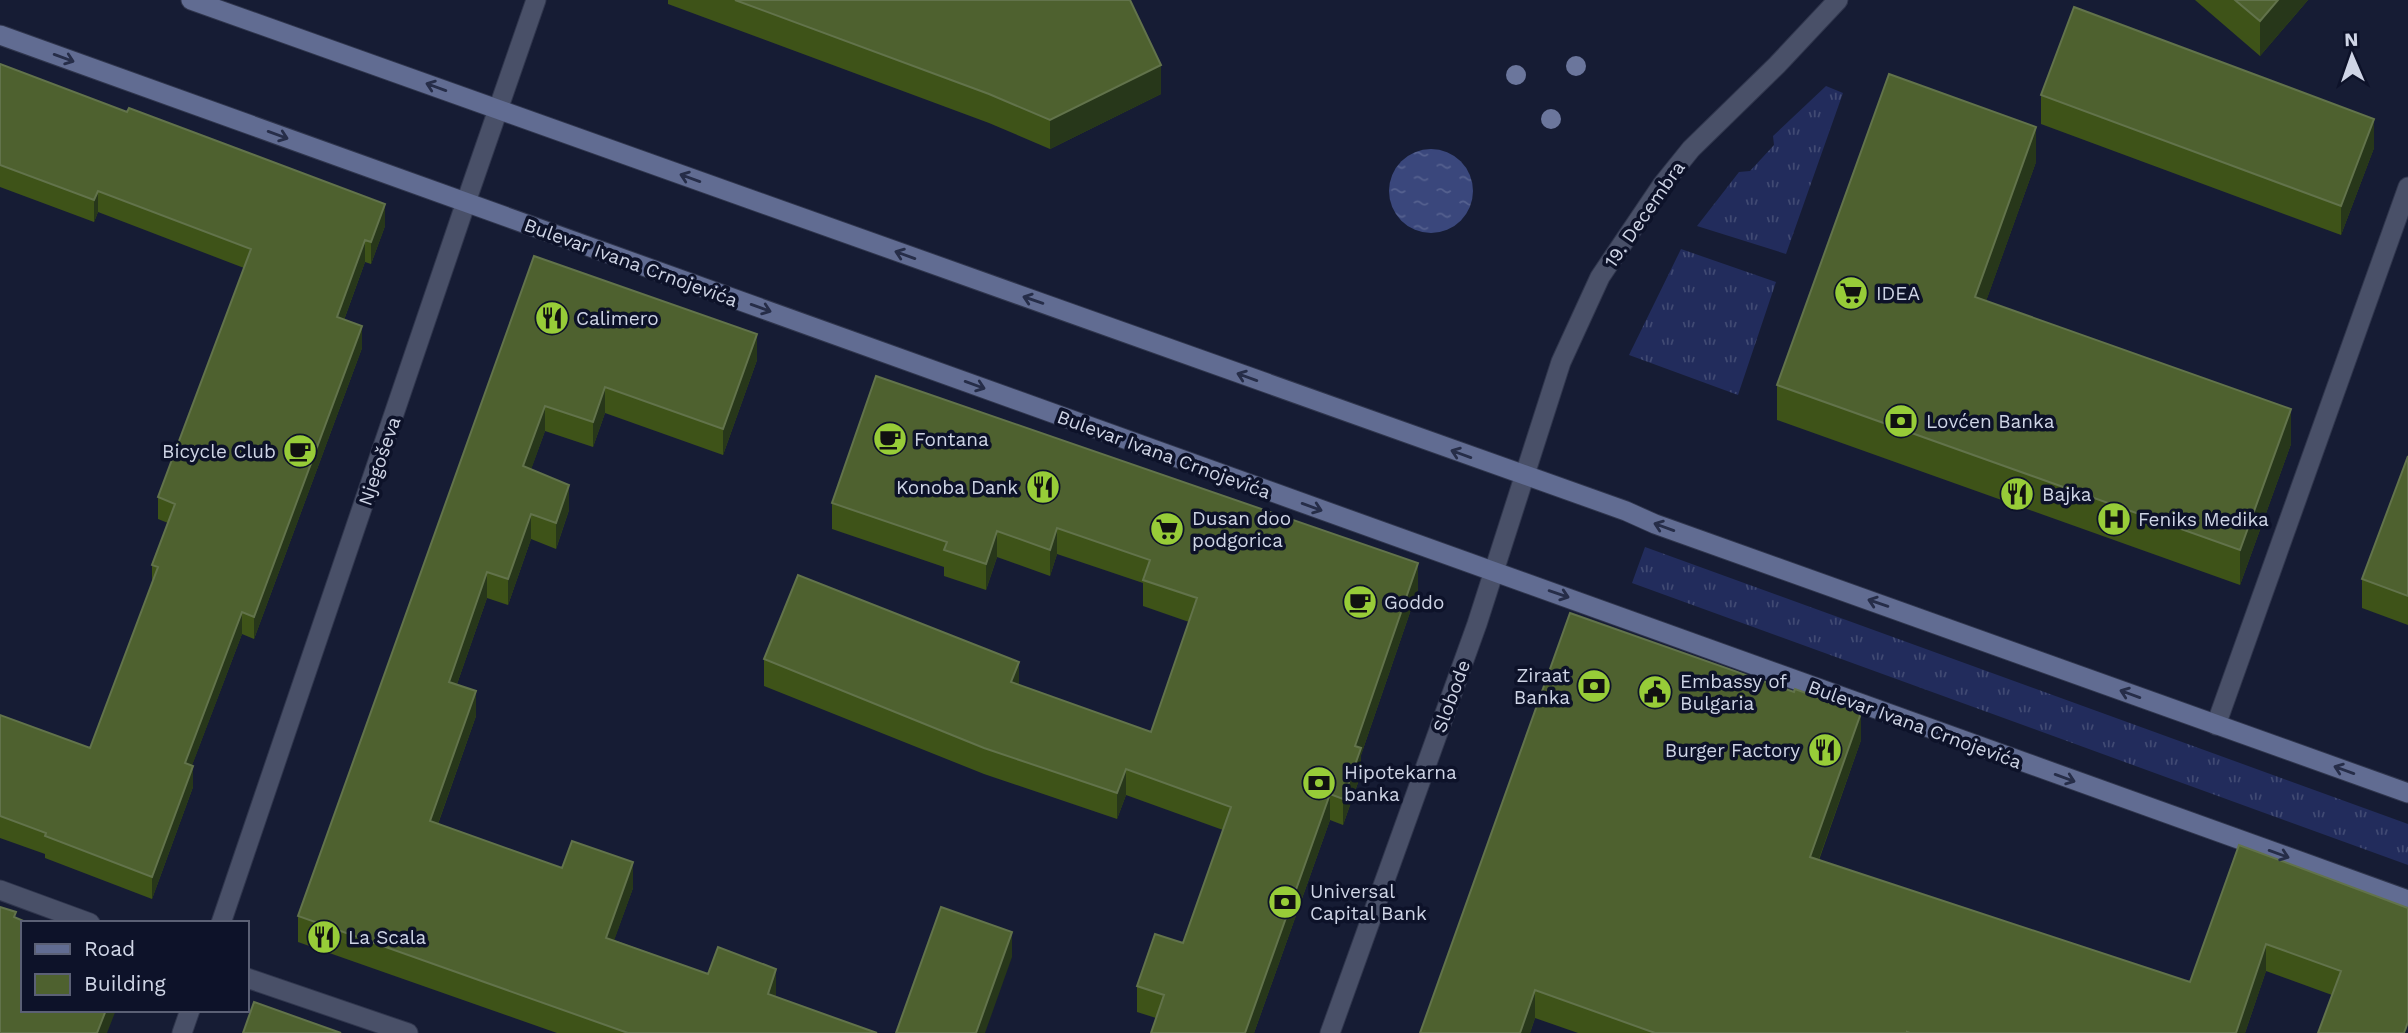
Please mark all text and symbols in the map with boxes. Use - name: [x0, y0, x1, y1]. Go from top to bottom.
- north arrow: [2317, 21, 2387, 91]
- text: N: [2344, 28, 2359, 51]
- one-way arrow: [53, 53, 75, 65]
- one-way arrow: [425, 80, 447, 92]
- one-way arrow: [267, 130, 289, 142]
- street label: 19. Decembra: [1599, 156, 1690, 272]
- one-way arrow: [680, 171, 702, 183]
- street label: Bulevar Ivana Crnojevića: [521, 213, 741, 312]
- one-way arrow: [894, 248, 916, 260]
- supermarket icon: IDEA: [1832, 274, 1870, 312]
- place label: IDEA: [1876, 282, 1920, 305]
- one-way arrow: [1022, 293, 1044, 305]
- restaurant icon: Calimero: [533, 299, 571, 337]
- one-way arrow: [749, 303, 771, 315]
- place label: Calimero: [576, 307, 659, 330]
- one-way arrow: [1237, 370, 1259, 382]
- one-way arrow: [964, 379, 986, 392]
- bank icon: Lovćen Banka: [1882, 402, 1920, 440]
- street label: Bulevar Ivana Crnojevića: [1054, 405, 1274, 504]
- place label: Lovćen Banka: [1926, 410, 2055, 433]
- street label: Njegoševa: [354, 413, 405, 509]
- cafe icon: Fontana: [871, 420, 909, 458]
- place label: Fontana: [914, 428, 989, 451]
- cafe icon: Bicycle Club: [281, 432, 319, 470]
- place label: Bicycle Club: [162, 440, 276, 463]
- one-way arrow: [1451, 447, 1473, 459]
- restaurant icon: Konoba Dank: [1024, 468, 1062, 506]
- restaurant icon: Bajka: [1998, 475, 2036, 513]
- place label: Konoba Dank: [896, 476, 1018, 499]
- place label: Bajka: [2042, 483, 2092, 506]
- hospital icon: Feniks Medika: [2095, 500, 2133, 538]
- one-way arrow: [1300, 501, 1322, 514]
- place label: Dusan doo podgorica: [1192, 507, 1291, 552]
- place label: Feniks Medika: [2138, 508, 2269, 531]
- supermarket icon: Dusan doo podgorica: [1148, 510, 1186, 548]
- one-way arrow: [1653, 520, 1675, 532]
- cafe icon: Goddo: [1341, 583, 1379, 621]
- one-way arrow: [1547, 589, 1569, 601]
- place label: Goddo: [1384, 591, 1444, 614]
- one-way arrow: [1868, 596, 1890, 609]
- street label: Slobode: [1428, 657, 1475, 736]
- place label: Ziraat Banka: [1514, 664, 1570, 709]
- bank icon: Ziraat Banka: [1575, 667, 1613, 705]
- place label: Embassy of Bulgaria: [1680, 670, 1787, 715]
- public building icon: Embassy of Bulgaria: [1636, 673, 1674, 711]
- street label: Bulevar Ivana Crnojevića: [1805, 675, 2025, 774]
- one-way arrow: [2119, 686, 2141, 699]
- restaurant icon: Burger Factory: [1806, 731, 1844, 769]
- place label: Burger Factory: [1665, 739, 1800, 762]
- place label: Hipotekarna banka: [1344, 761, 1457, 806]
- one-way arrow: [2333, 763, 2355, 776]
- bank icon: Hipotekarna banka: [1300, 764, 1338, 802]
- one-way arrow: [2053, 772, 2075, 785]
- one-way arrow: [2268, 849, 2290, 861]
- place label: Universal Capital Bank: [1310, 880, 1427, 925]
- bank icon: Universal Capital Bank: [1266, 883, 1304, 921]
- restaurant icon: La Scala: [305, 918, 343, 956]
- legend: [21, 921, 248, 1012]
- place label: La Scala: [348, 926, 427, 949]
- text: Road: [84, 936, 135, 961]
- text: Building: [84, 971, 166, 996]

